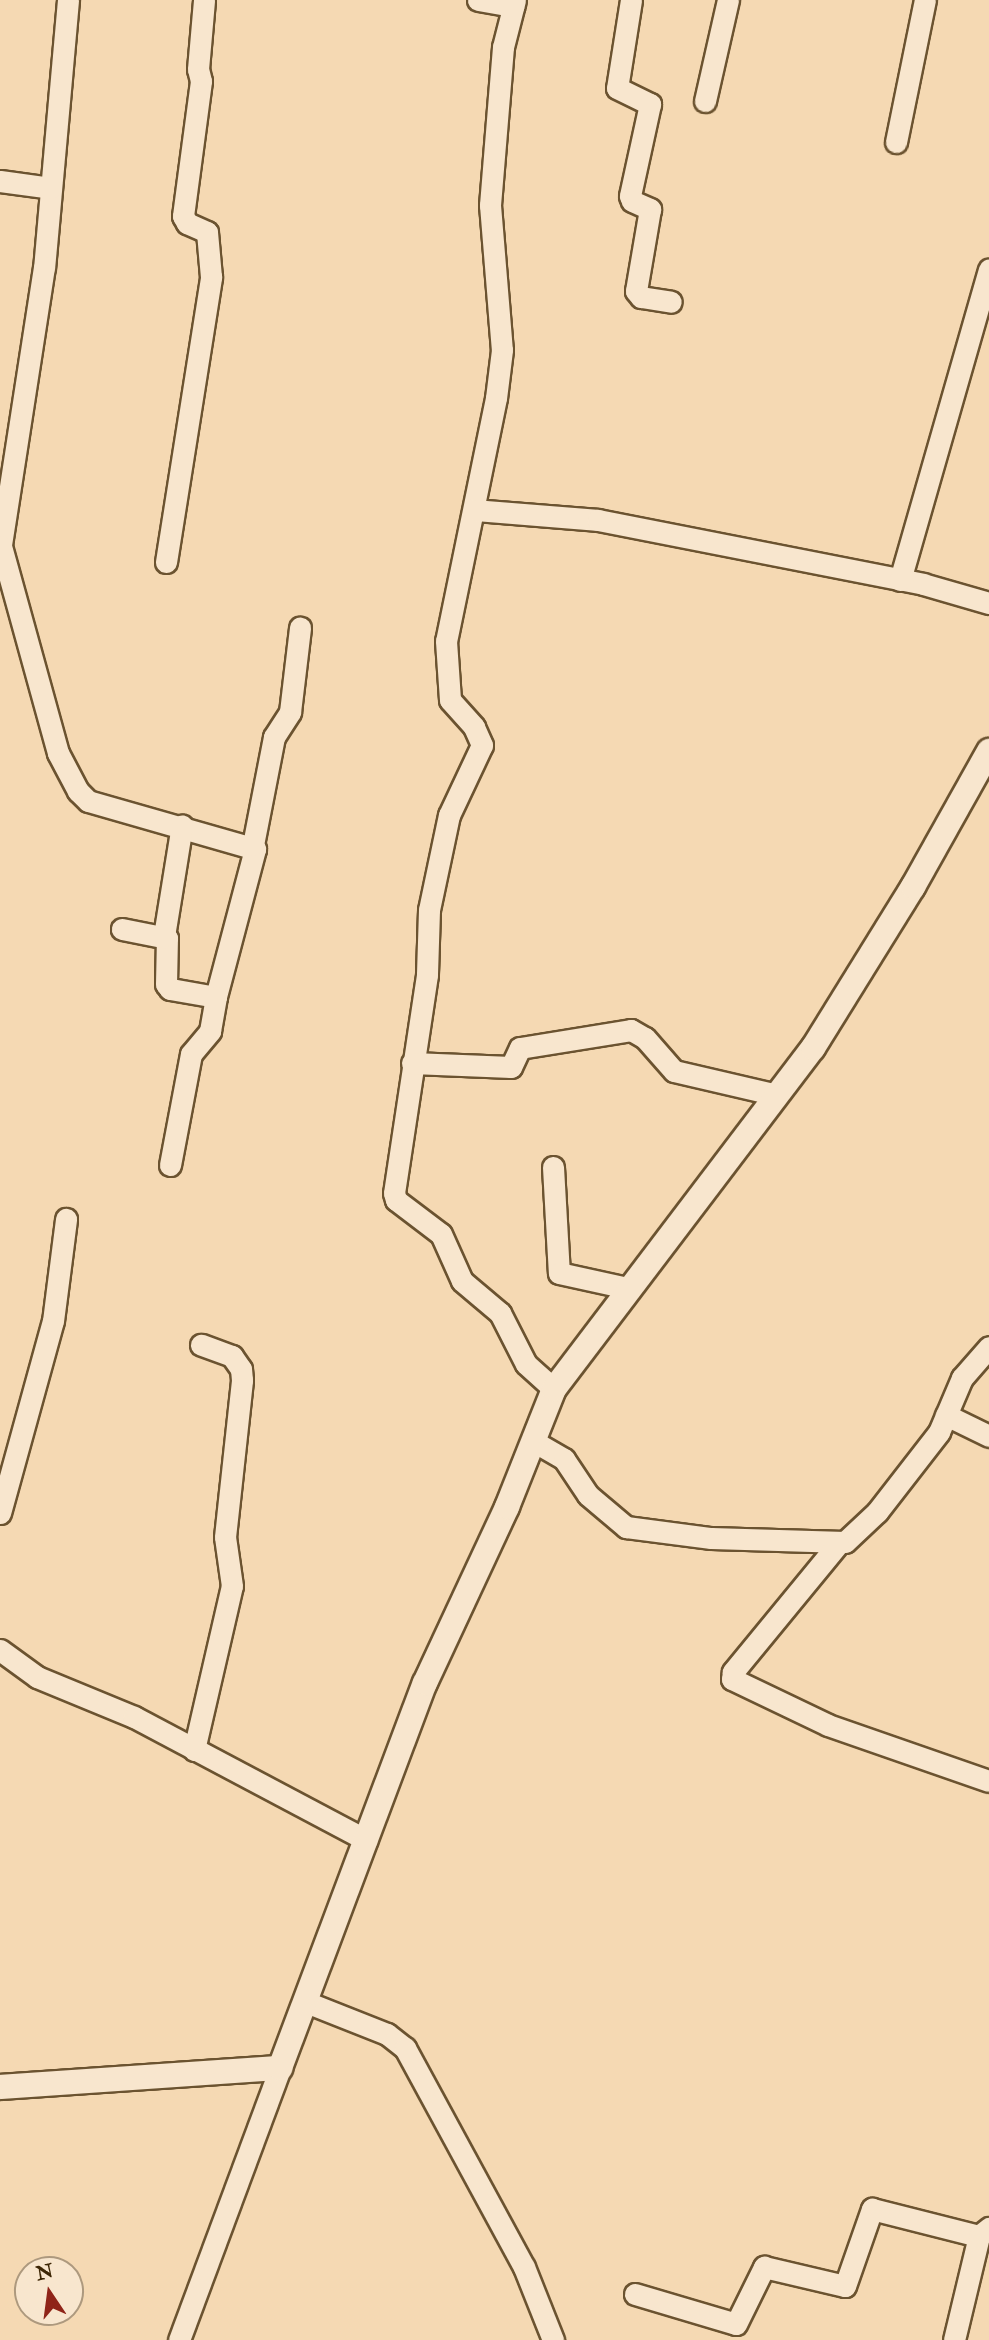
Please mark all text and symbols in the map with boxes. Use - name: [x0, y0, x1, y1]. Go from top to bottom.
- north arrow: [14, 2256, 84, 2326]
- text: N: [34, 2259, 56, 2286]

